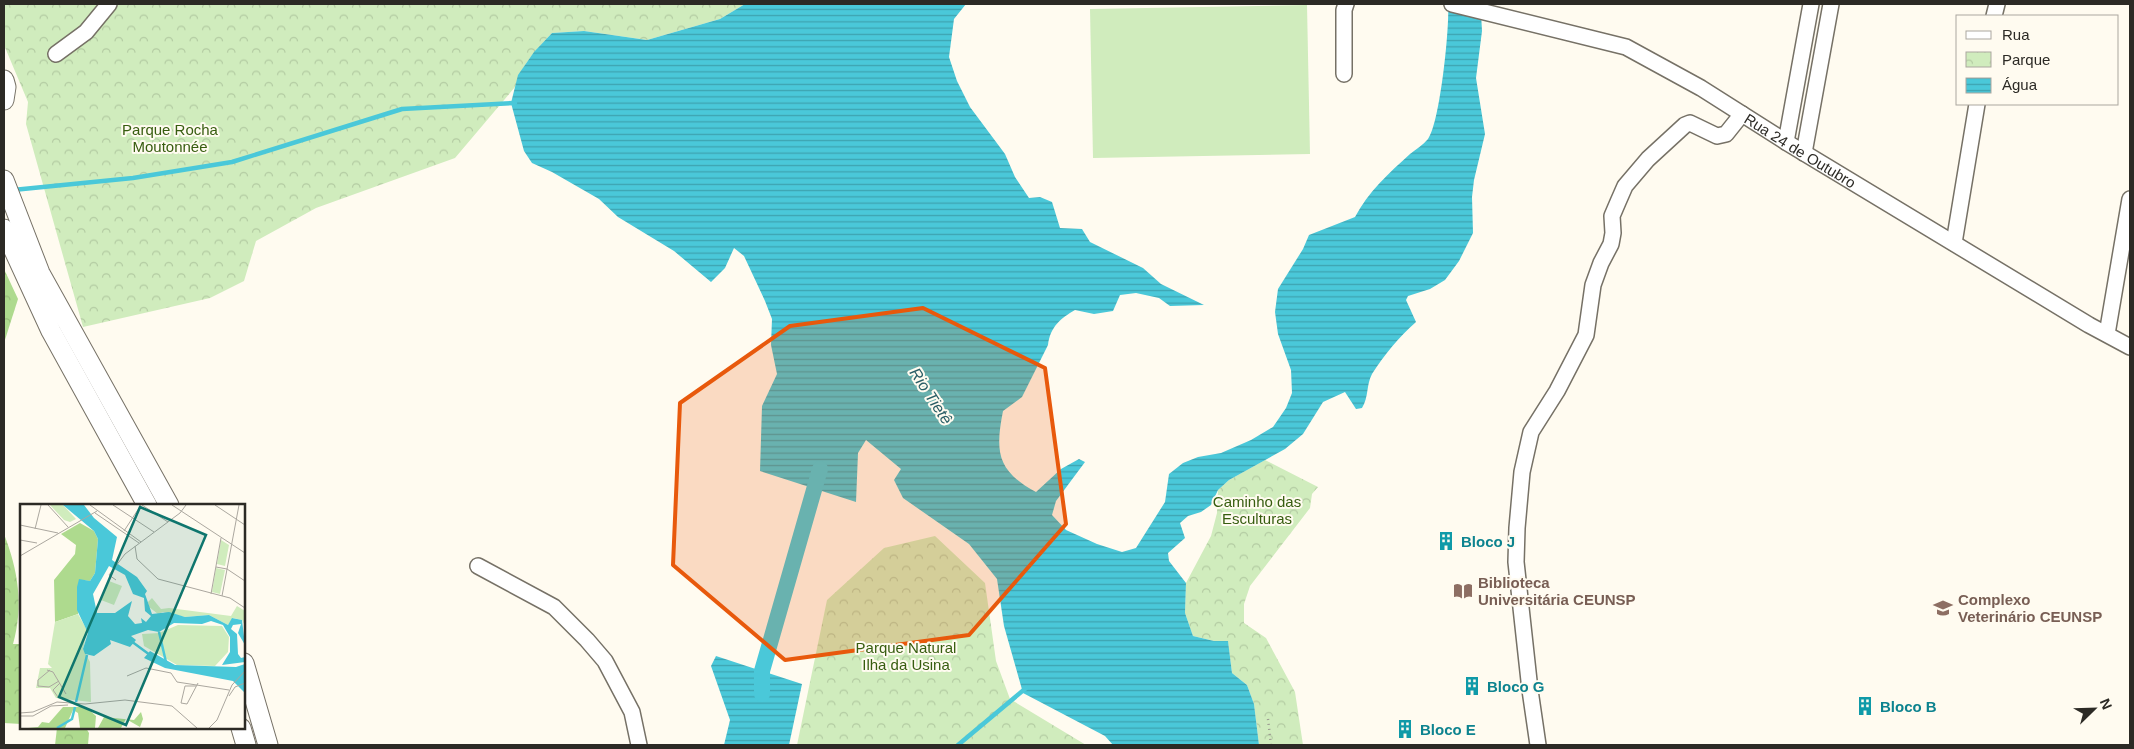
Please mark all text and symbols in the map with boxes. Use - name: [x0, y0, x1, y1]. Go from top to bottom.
- legend: [1956, 15, 2119, 105]
- text: Rua: [2002, 26, 2030, 43]
- text: Parque: [2002, 51, 2050, 68]
- text: Água: [2002, 76, 2038, 93]
- street label: Rua 24 de Outubro: [1742, 109, 1859, 191]
- park label: Parque Rocha Moutonnée: [122, 121, 219, 155]
- water label: Rio Tietê: [906, 365, 956, 427]
- park label: Caminho das Esculturas: [1213, 493, 1301, 527]
- inset map: [20, 504, 245, 729]
- building icon: Bloco J: [1435, 530, 1457, 552]
- place label: Bloco J: [1461, 533, 1515, 550]
- place label: Biblioteca Universitária CEUNSP: [1478, 574, 1636, 608]
- library icon: Biblioteca Universitária CEUNSP: [1452, 580, 1474, 602]
- place label: Complexo Veterinário CEUNSP: [1958, 591, 2102, 625]
- school or university icon: Complexo Veterinário CEUNSP: [1932, 597, 1954, 619]
- park label: Parque Natural Ilha da Usina: [856, 639, 956, 673]
- building icon: Bloco G: [1461, 675, 1483, 697]
- place label: Bloco G: [1487, 678, 1545, 695]
- north arrow: [2069, 684, 2119, 734]
- building icon: Bloco B: [1854, 695, 1876, 717]
- text: N: [2097, 696, 2115, 712]
- place label: Bloco B: [1880, 698, 1937, 715]
- building icon: Bloco E: [1394, 718, 1416, 740]
- place label: Bloco E: [1420, 721, 1476, 738]

